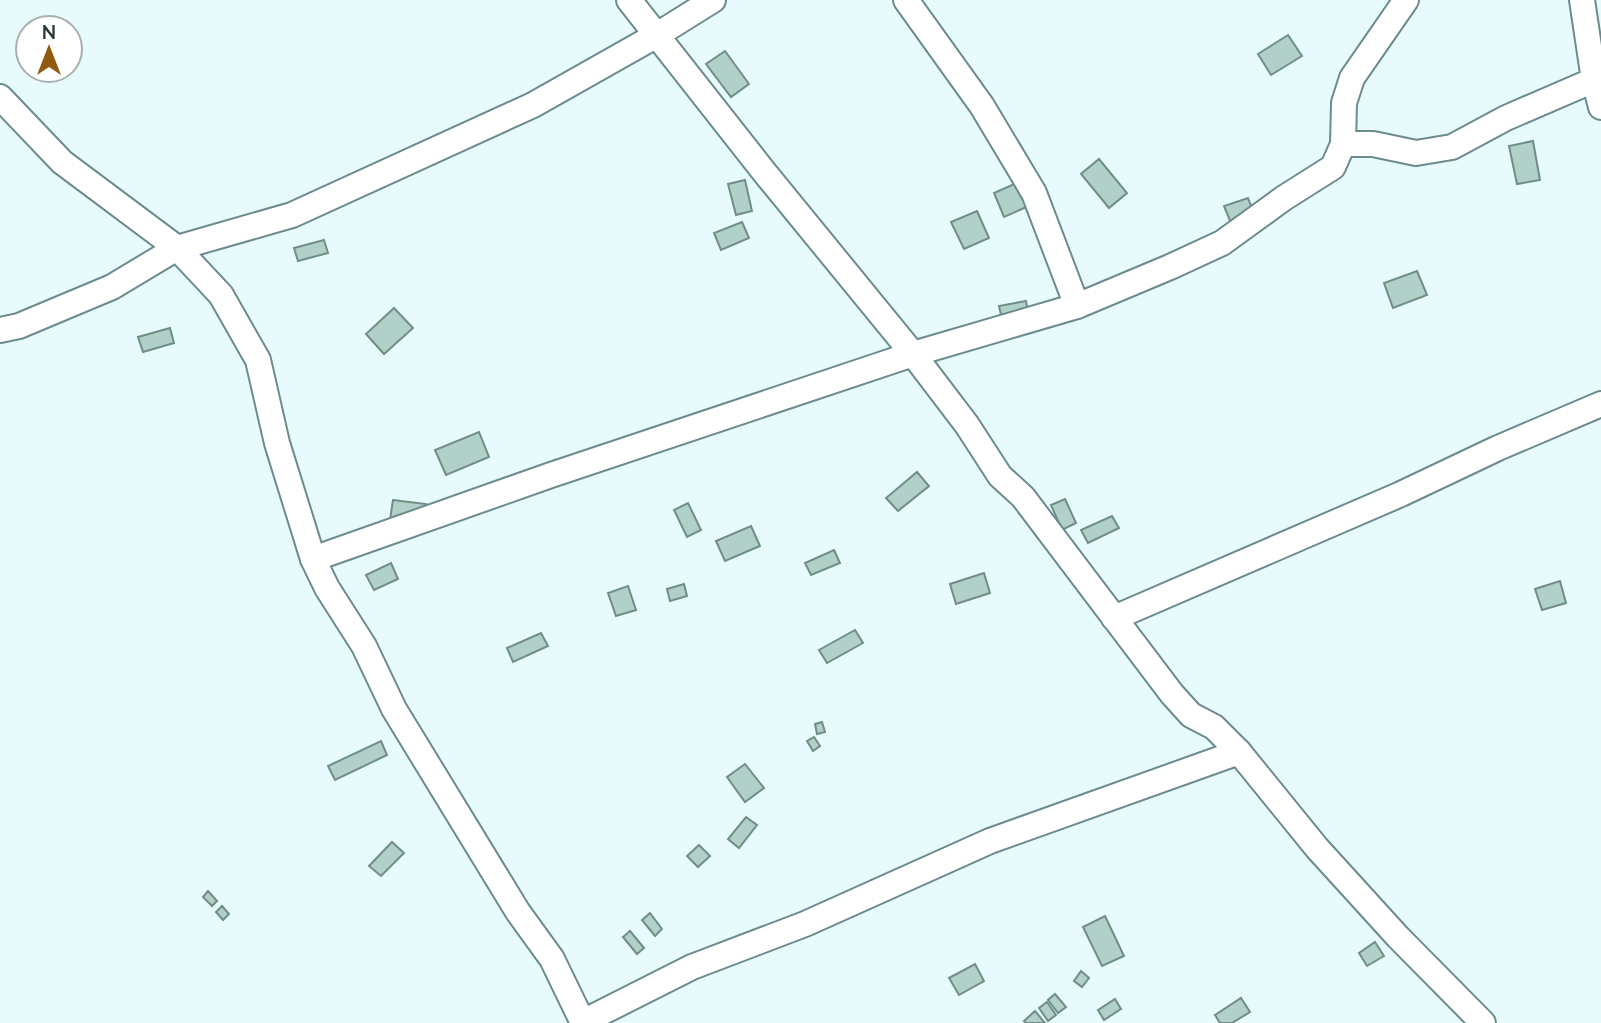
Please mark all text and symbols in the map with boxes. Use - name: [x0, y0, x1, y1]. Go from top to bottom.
- north arrow: [14, 14, 84, 84]
- text: N: [42, 20, 56, 44]

